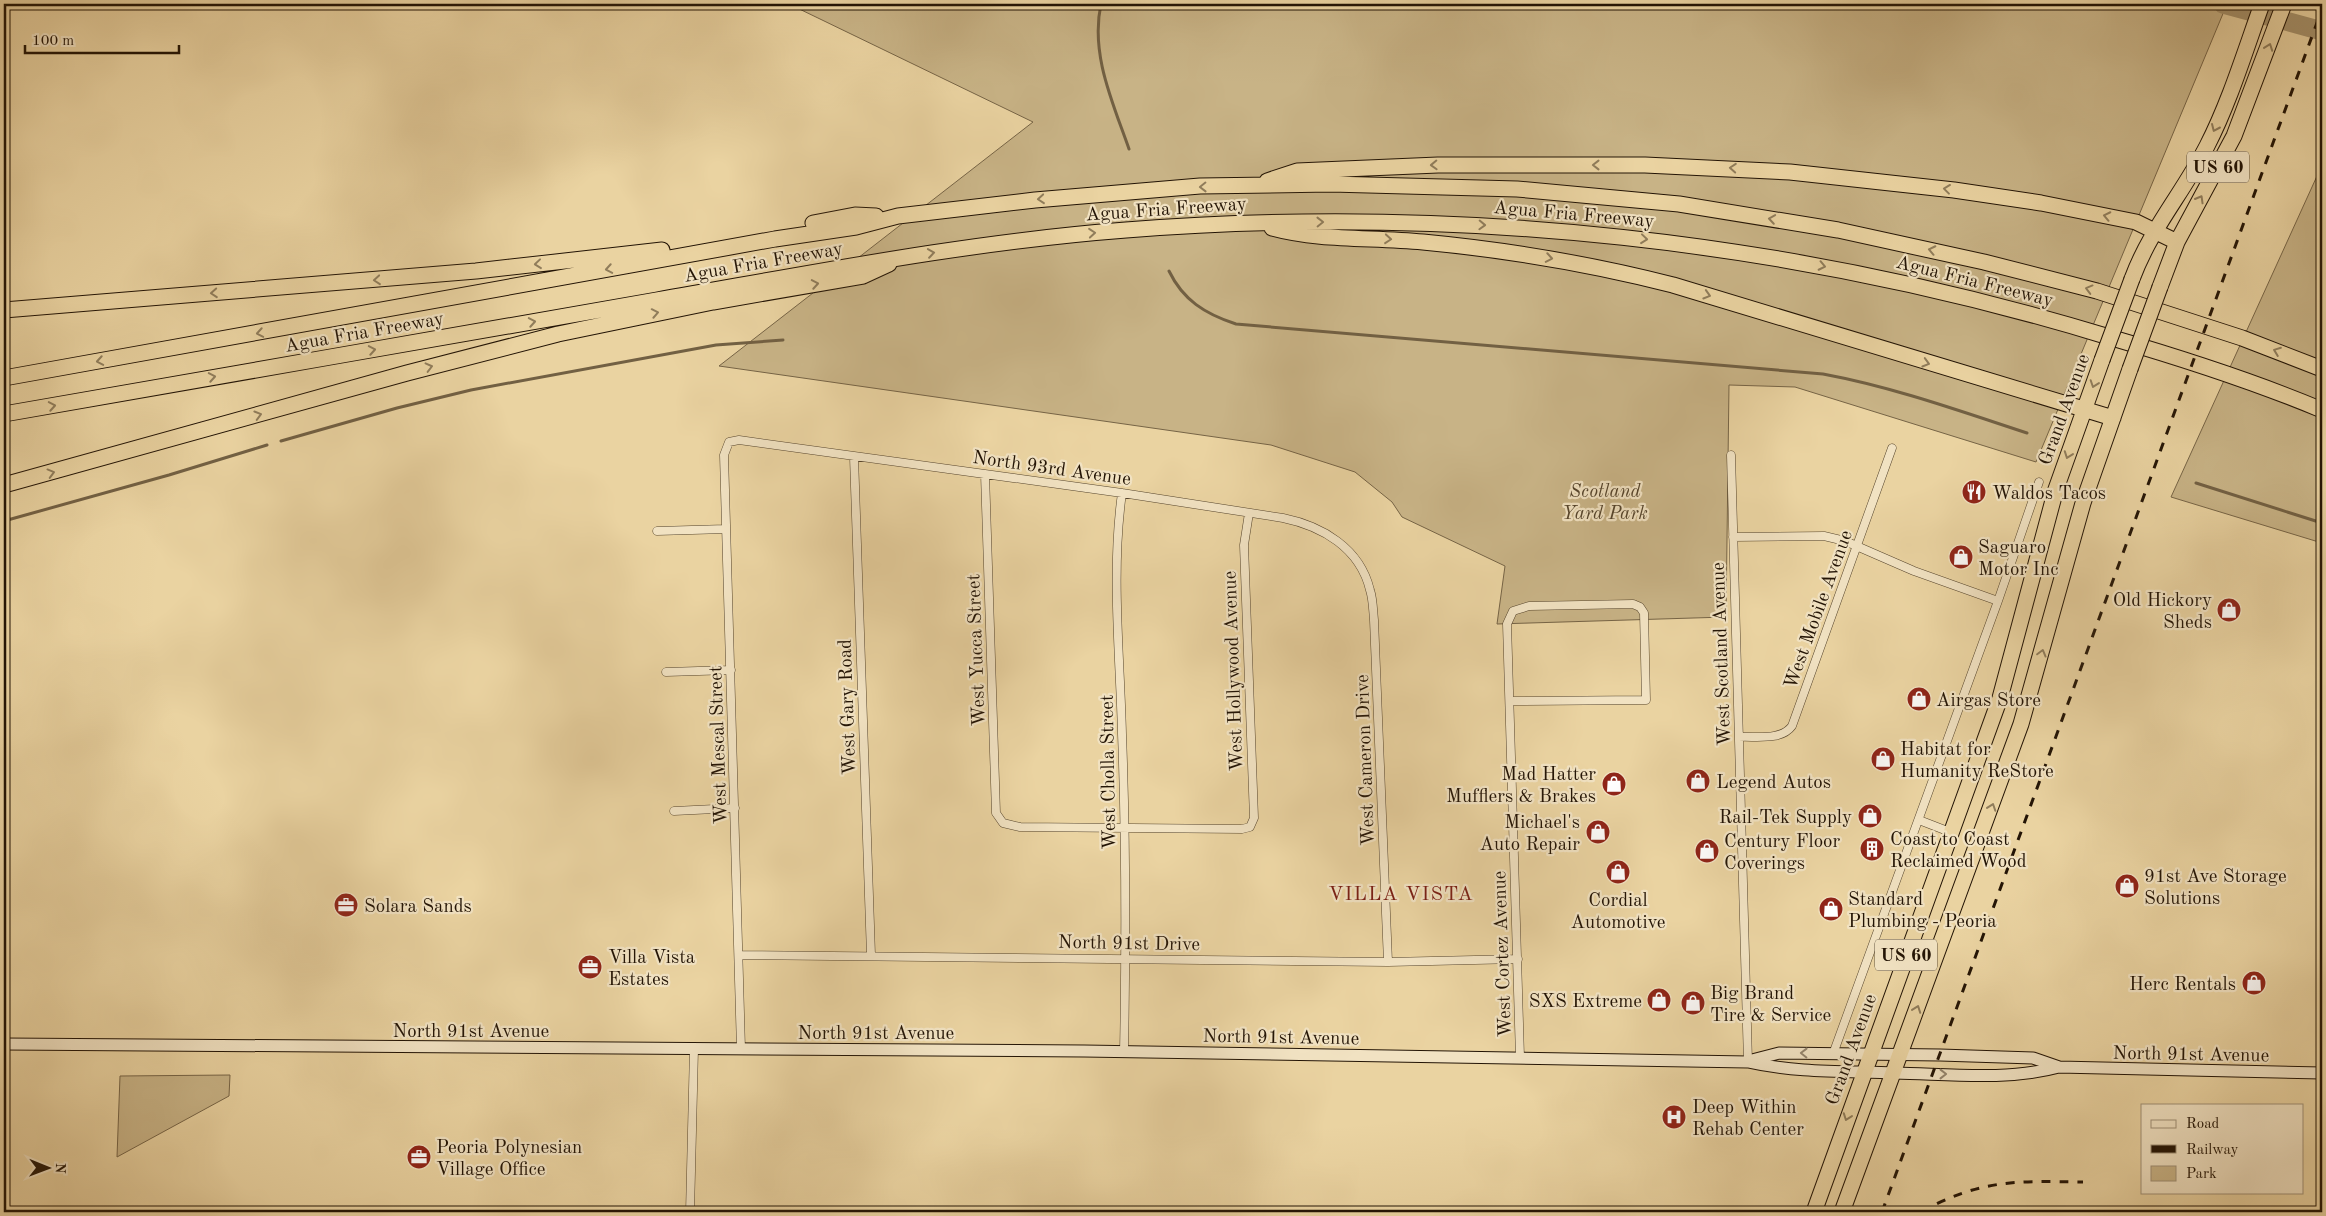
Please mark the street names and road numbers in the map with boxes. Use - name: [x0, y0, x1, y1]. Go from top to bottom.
- road number: US 60: [2187, 152, 2249, 182]
- street label: Agua Fria Freeway: [1085, 195, 1247, 226]
- street label: Agua Fria Freeway: [1493, 199, 1655, 232]
- street label: Agua Fria Freeway: [682, 240, 845, 287]
- street label: Agua Fria Freeway: [1894, 254, 2055, 311]
- street label: Agua Fria Freeway: [283, 310, 446, 357]
- street label: Grand Avenue: [2036, 352, 2094, 468]
- street label: North 93rd Avenue: [971, 449, 1132, 490]
- street label: West Mobile Avenue: [1782, 528, 1857, 692]
- street label: West Scotland Avenue: [1710, 562, 1735, 746]
- street label: West Hollywood Avenue: [1222, 570, 1247, 771]
- street label: West Yucca Street: [965, 573, 990, 726]
- street label: West Gary Road: [837, 639, 860, 775]
- street label: West Mescal Street: [707, 665, 732, 825]
- street label: West Cameron Drive: [1354, 674, 1379, 846]
- street label: West Cholla Street: [1099, 694, 1120, 850]
- street label: West Cortez Avenue: [1491, 870, 1516, 1038]
- street label: North 91st Drive: [1058, 934, 1200, 955]
- road number: US 60: [1875, 940, 1937, 970]
- street label: Grand Avenue: [1823, 992, 1881, 1108]
- street label: North 91st Avenue: [393, 1023, 549, 1042]
- street label: North 91st Avenue: [798, 1025, 954, 1044]
- street label: North 91st Avenue: [1202, 1028, 1359, 1049]
- street label: North 91st Avenue: [2112, 1045, 2269, 1066]

